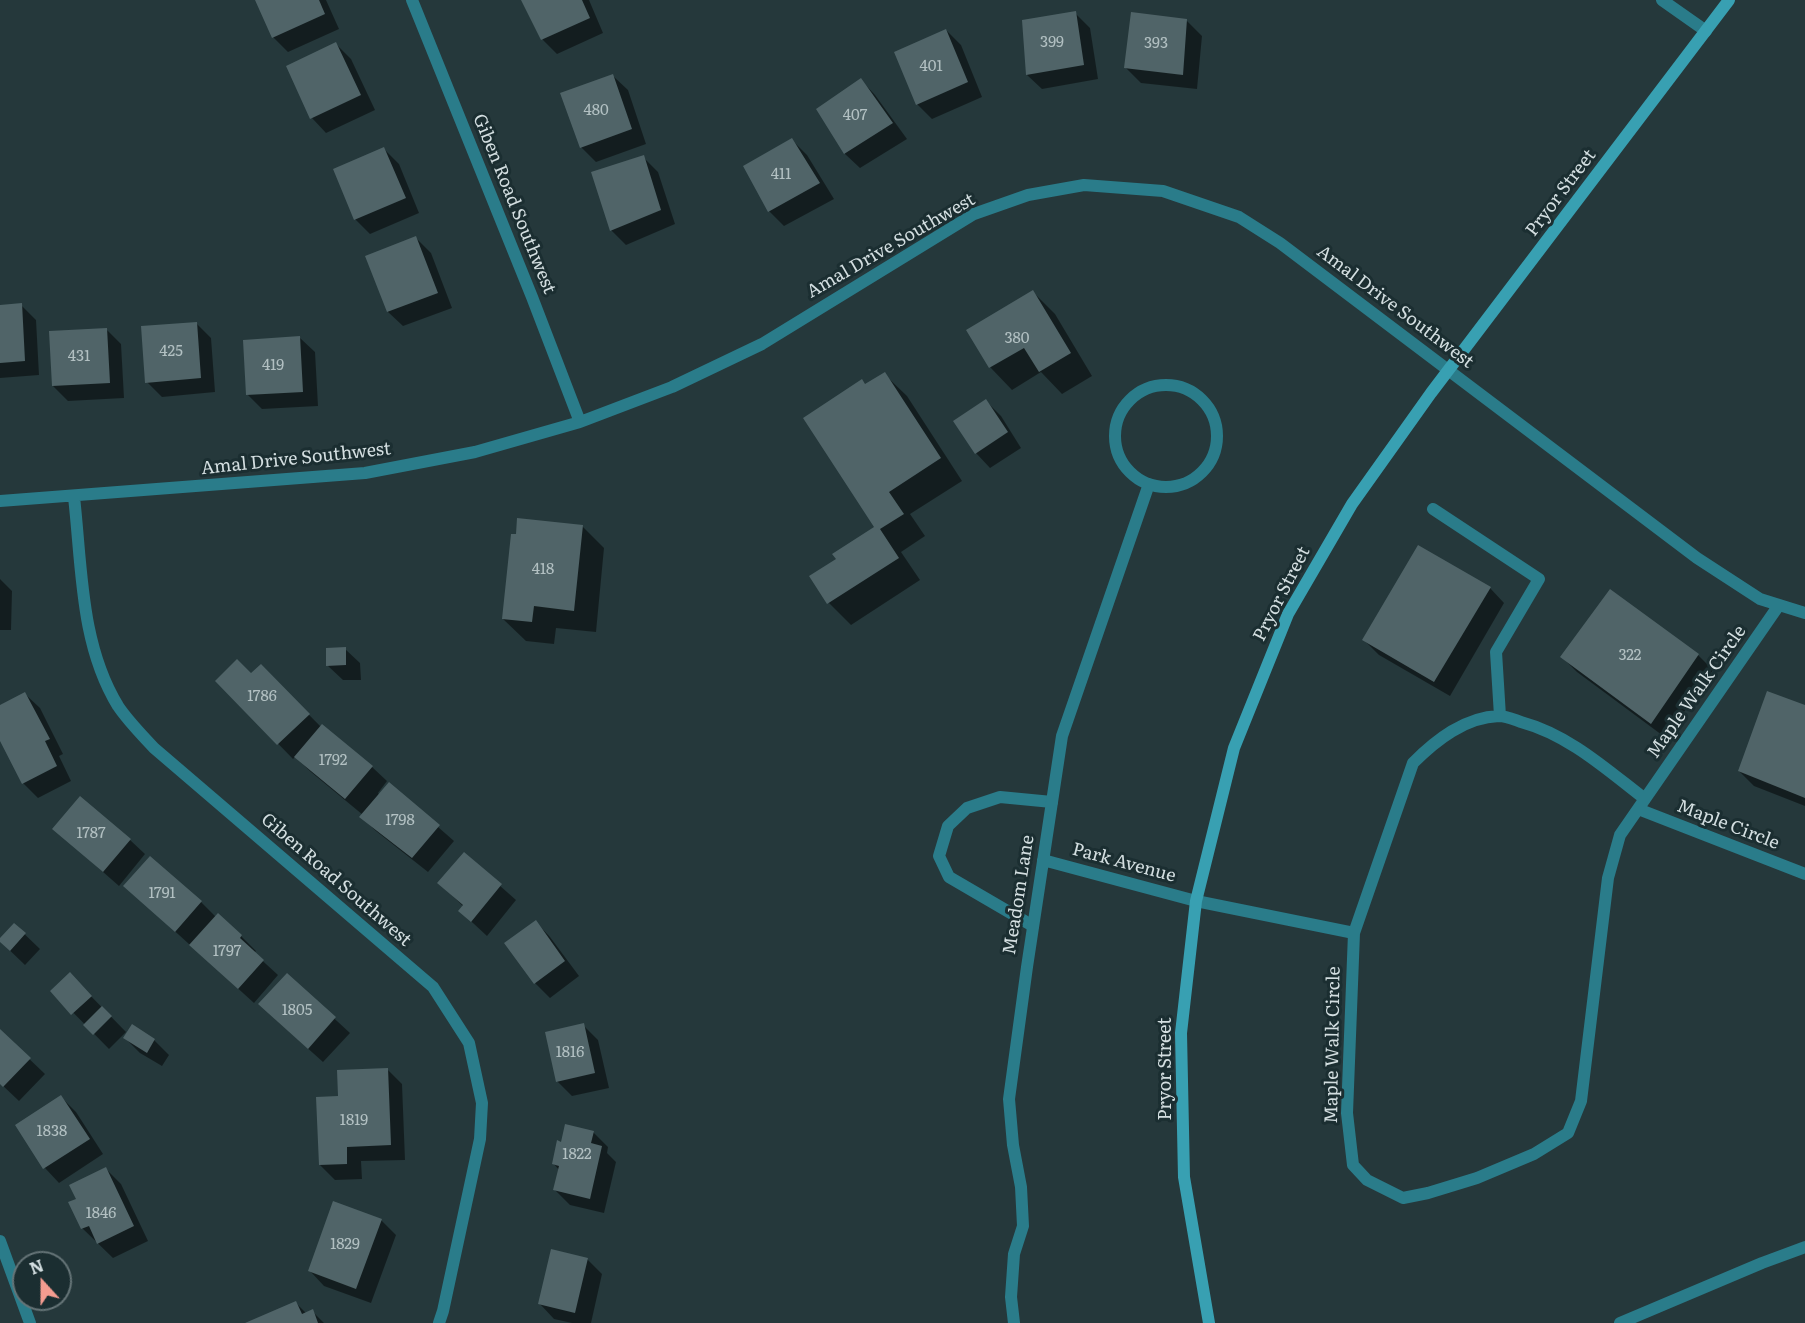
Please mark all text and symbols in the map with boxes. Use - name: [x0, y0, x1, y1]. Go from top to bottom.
- house number: 399: [1040, 34, 1064, 52]
- house number: 393: [1144, 35, 1168, 53]
- house number: 401: [919, 58, 943, 76]
- house number: 480: [583, 102, 609, 120]
- house number: 407: [843, 107, 867, 125]
- street label: Giben Road Southwest: [468, 111, 560, 297]
- street label: Pryor Street: [1521, 145, 1601, 241]
- house number: 411: [771, 166, 791, 184]
- street label: Amal Drive Southwest: [803, 189, 979, 303]
- street label: Amal Drive Southwest: [1312, 241, 1478, 373]
- house number: 380: [1004, 330, 1030, 348]
- house number: 425: [159, 343, 183, 361]
- house number: 431: [68, 348, 90, 366]
- house number: 419: [262, 357, 284, 375]
- street label: Amal Drive Southwest: [200, 438, 392, 480]
- street label: Pryor Street: [1249, 543, 1315, 645]
- house number: 418: [532, 561, 554, 579]
- street label: Maple Walk Circle: [1643, 621, 1751, 763]
- house number: 322: [1619, 647, 1641, 665]
- house number: 1786: [247, 688, 277, 706]
- house number: 1792: [319, 752, 347, 770]
- street label: Maple Circle: [1674, 796, 1782, 854]
- street label: Giben Road Southwest: [256, 809, 416, 951]
- house number: 1798: [385, 812, 415, 830]
- house number: 1787: [77, 825, 105, 843]
- street label: Meadom Lane: [999, 834, 1039, 956]
- street label: Park Avenue: [1070, 839, 1178, 887]
- house number: 1791: [148, 885, 176, 903]
- house number: 1797: [213, 943, 241, 961]
- street label: Maple Walk Circle: [1321, 966, 1345, 1124]
- house number: 1805: [282, 1002, 312, 1020]
- street label: Pryor Street: [1155, 1017, 1177, 1121]
- house number: 1816: [556, 1044, 584, 1062]
- house number: 1819: [340, 1112, 368, 1130]
- house number: 1838: [37, 1123, 67, 1141]
- house number: 1822: [562, 1146, 592, 1164]
- house number: 1846: [86, 1205, 116, 1223]
- house number: 1829: [330, 1236, 360, 1254]
- north arrow: [12, 1251, 72, 1311]
- text: N: [26, 1252, 47, 1280]

